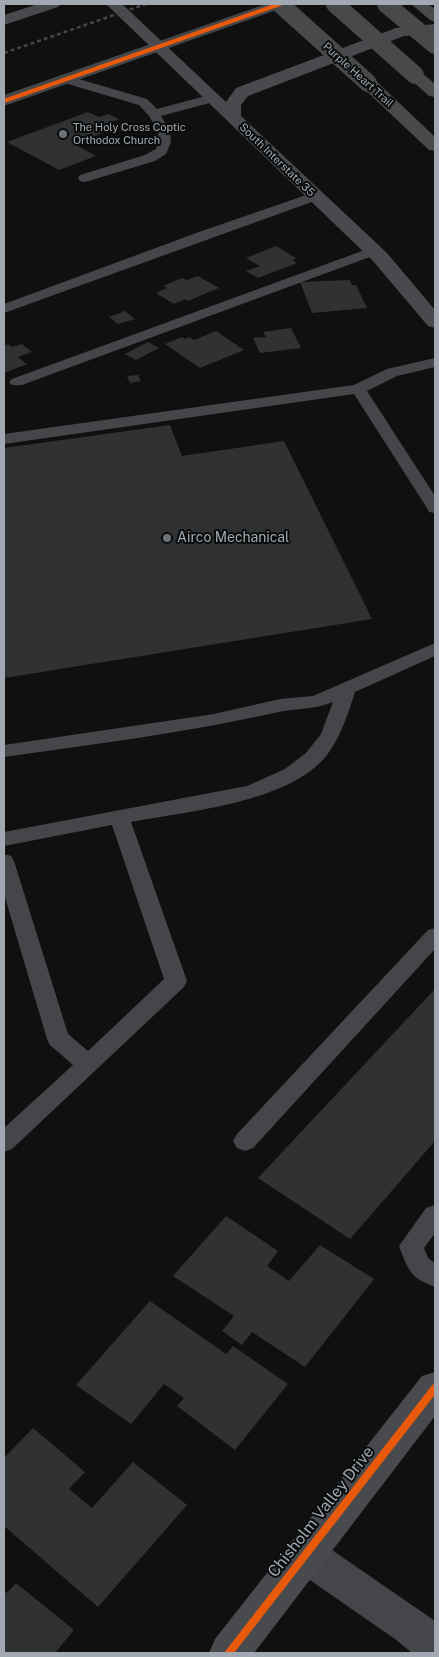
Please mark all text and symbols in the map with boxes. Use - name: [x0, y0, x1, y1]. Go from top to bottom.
- street label: Purple Heart Trail: [320, 40, 396, 110]
- place label: The Holy Cross Coptic Orthodox Church: [73, 121, 186, 147]
- street label: South Interstate 35: [237, 121, 317, 199]
- marker: The Holy Cross Coptic Orthodox Church: [57, 128, 69, 140]
- place label: Airco Mechanical: [177, 530, 289, 546]
- marker: Airco Mechanical: [161, 532, 173, 544]
- street label: Chisholm Valley Drive: [264, 1443, 378, 1581]

